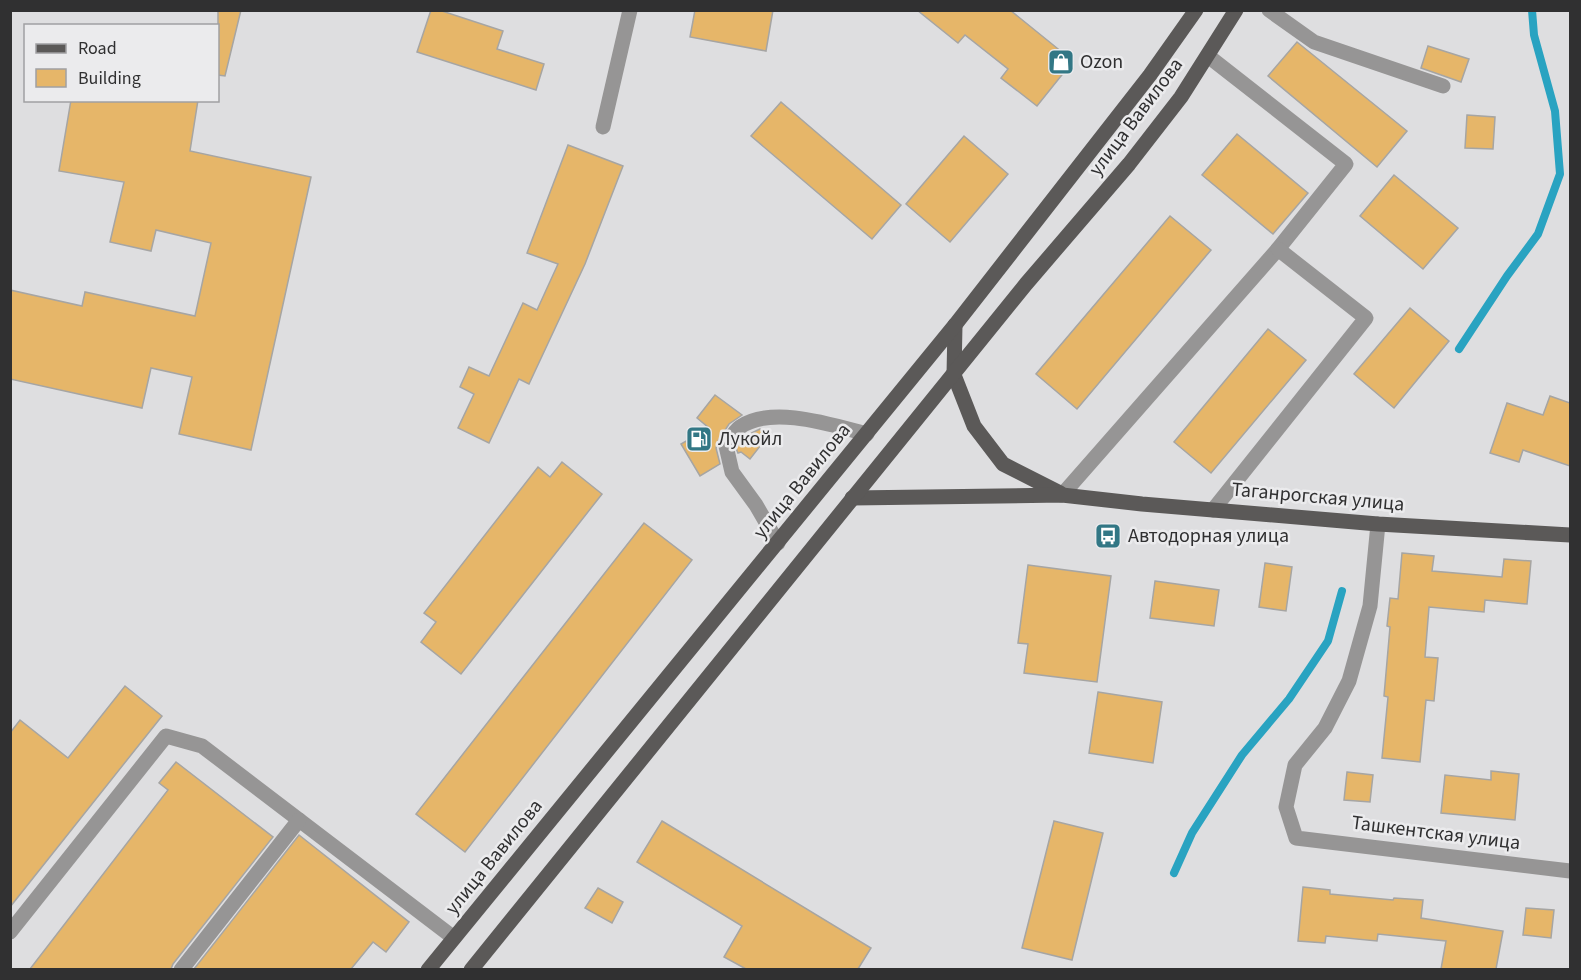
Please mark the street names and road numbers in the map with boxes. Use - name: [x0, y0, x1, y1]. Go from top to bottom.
- street label: улица Вавилова: [1082, 52, 1190, 182]
- street label: улица Вавилова: [747, 417, 857, 545]
- street label: Таганрогская улица: [1231, 476, 1405, 518]
- street label: улица Вавилова: [439, 793, 549, 921]
- street label: Ташкентская улица: [1350, 809, 1522, 857]

